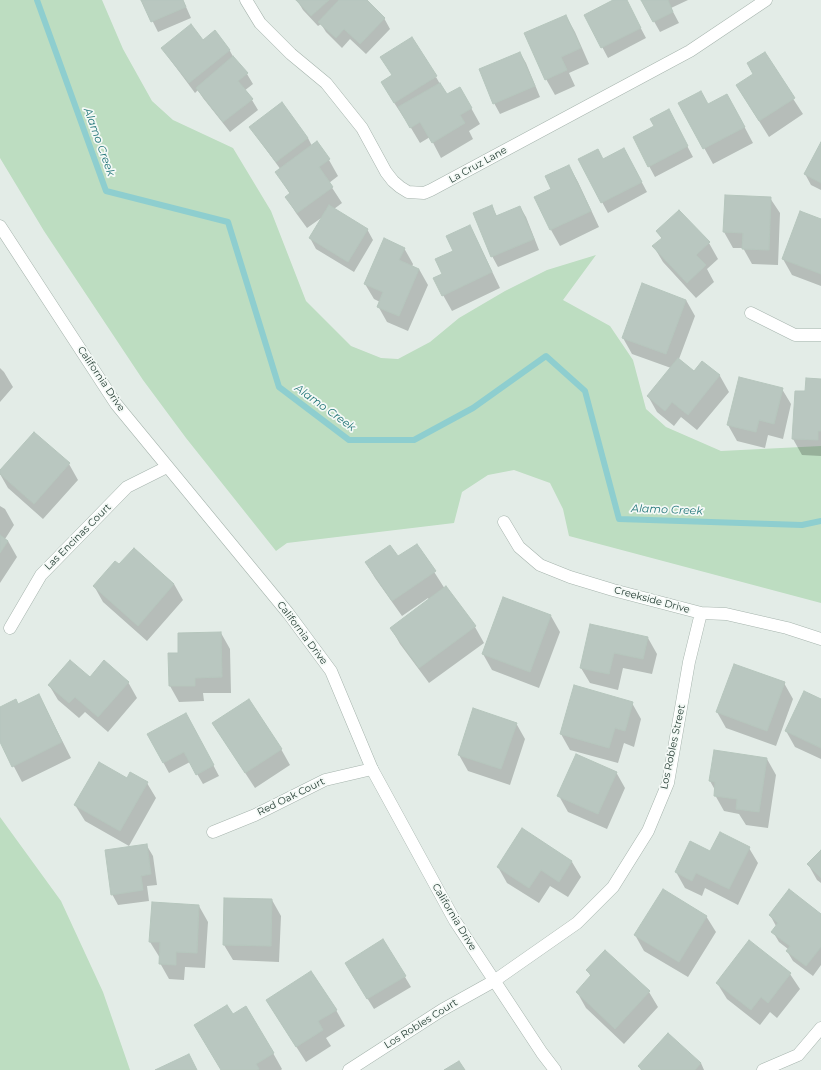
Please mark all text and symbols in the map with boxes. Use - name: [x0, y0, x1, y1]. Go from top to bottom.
- water label: Alamo Creek: [81, 106, 117, 178]
- street label: La Cruz Lane: [447, 144, 509, 186]
- street label: California Drive: [75, 344, 127, 414]
- water label: Alamo Creek: [292, 382, 358, 434]
- street label: Las Encinas Court: [42, 501, 114, 573]
- water label: Alamo Creek: [631, 502, 703, 518]
- street label: Creekside Drive: [613, 584, 691, 616]
- street label: California Drive: [274, 599, 330, 667]
- street label: Los Robles Street: [658, 704, 688, 790]
- street label: Red Oak Court: [255, 775, 327, 819]
- street label: California Drive: [429, 881, 479, 953]
- street label: Los Robles Court: [382, 997, 460, 1051]

